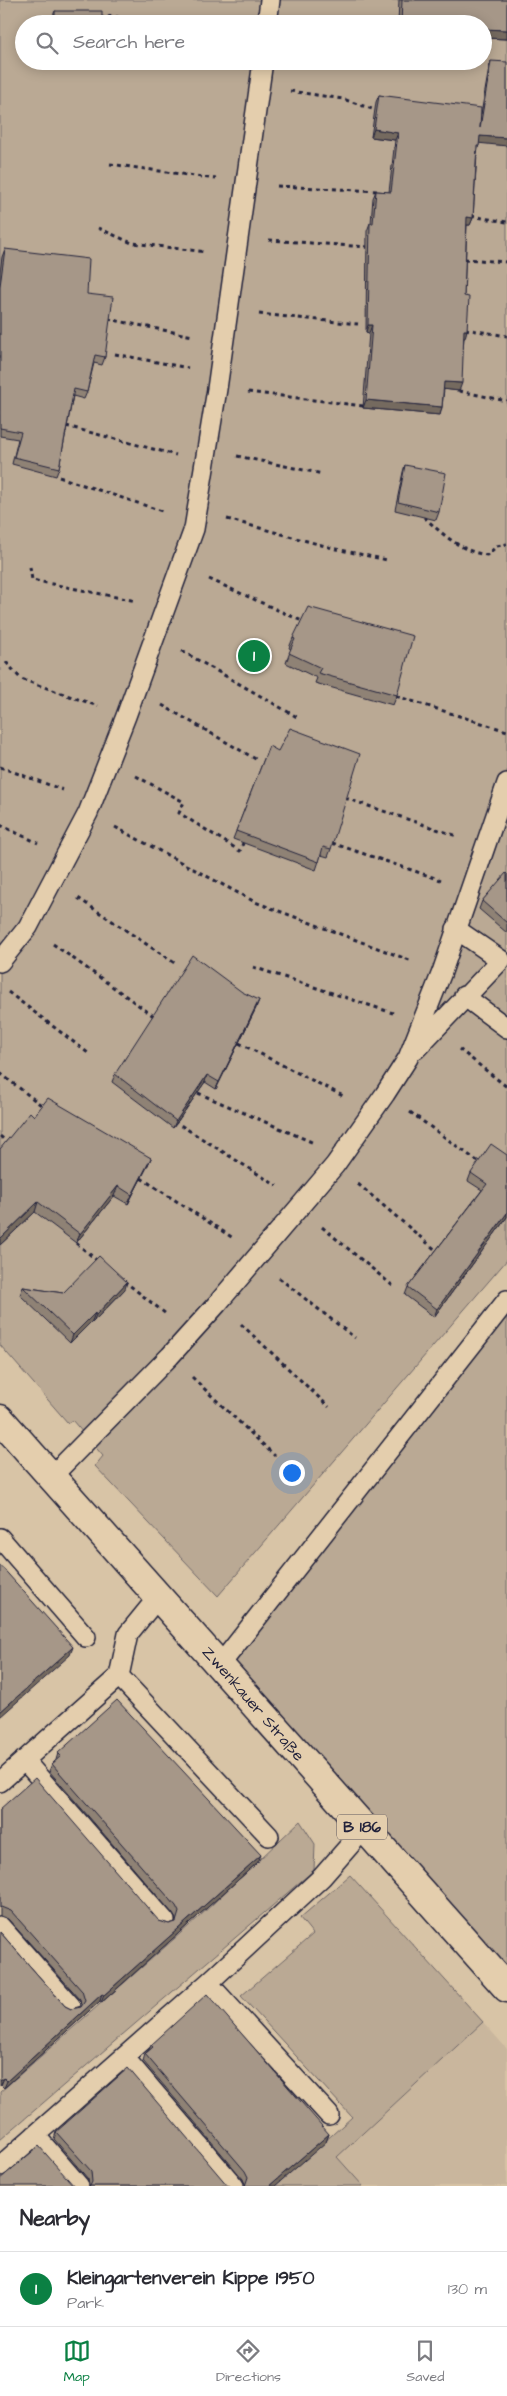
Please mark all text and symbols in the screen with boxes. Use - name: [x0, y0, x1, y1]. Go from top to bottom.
- search box: [15, 15, 492, 70]
- icon: search: [33, 29, 61, 57]
- text: Search here: [73, 29, 185, 56]
- pin: 1: [238, 637, 270, 675]
- your location: [279, 1460, 305, 1486]
- street label: Zwenkauer Straße: [197, 1641, 310, 1766]
- road number: B 186: [337, 1814, 387, 1840]
- text: Nearby: [20, 2204, 90, 2233]
- text: Kleingartenverein Kippe 1950: [67, 2265, 315, 2292]
- text: 1: [35, 2278, 37, 2300]
- text: 130 m: [448, 2278, 487, 2300]
- text: Park: [67, 2292, 104, 2314]
- tab: Map: [63, 2337, 91, 2387]
- tab: Directions: [216, 2337, 281, 2387]
- tab: Saved: [406, 2337, 444, 2387]

